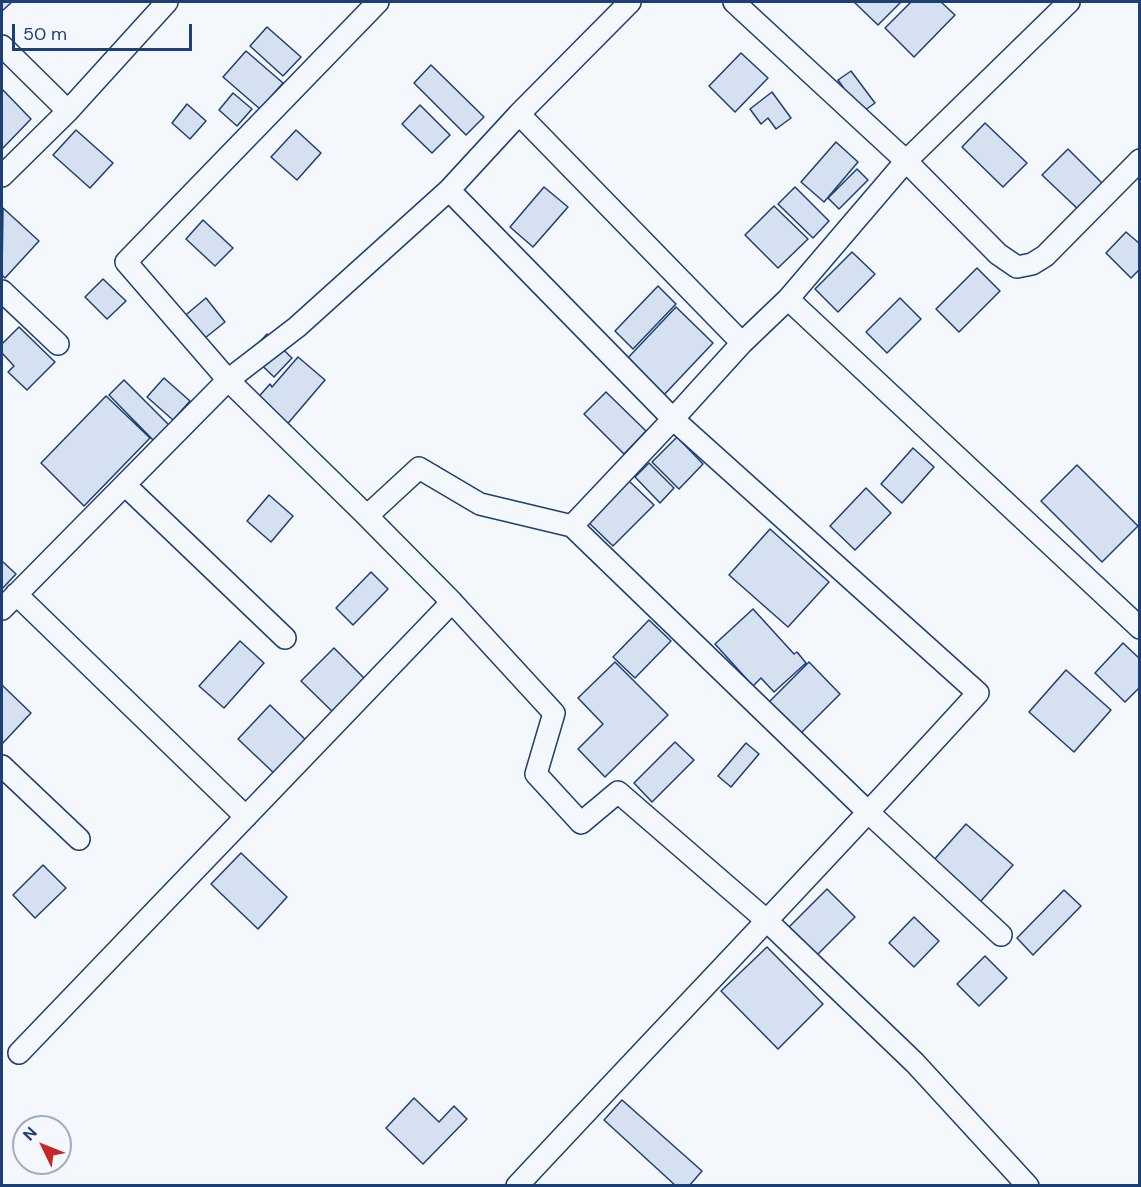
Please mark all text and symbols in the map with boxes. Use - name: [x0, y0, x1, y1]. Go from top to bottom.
- scale bar: [15, 12, 195, 50]
- text: 50 m: [23, 22, 67, 46]
- north arrow: [12, 1115, 72, 1175]
- text: N: [18, 1122, 42, 1145]

